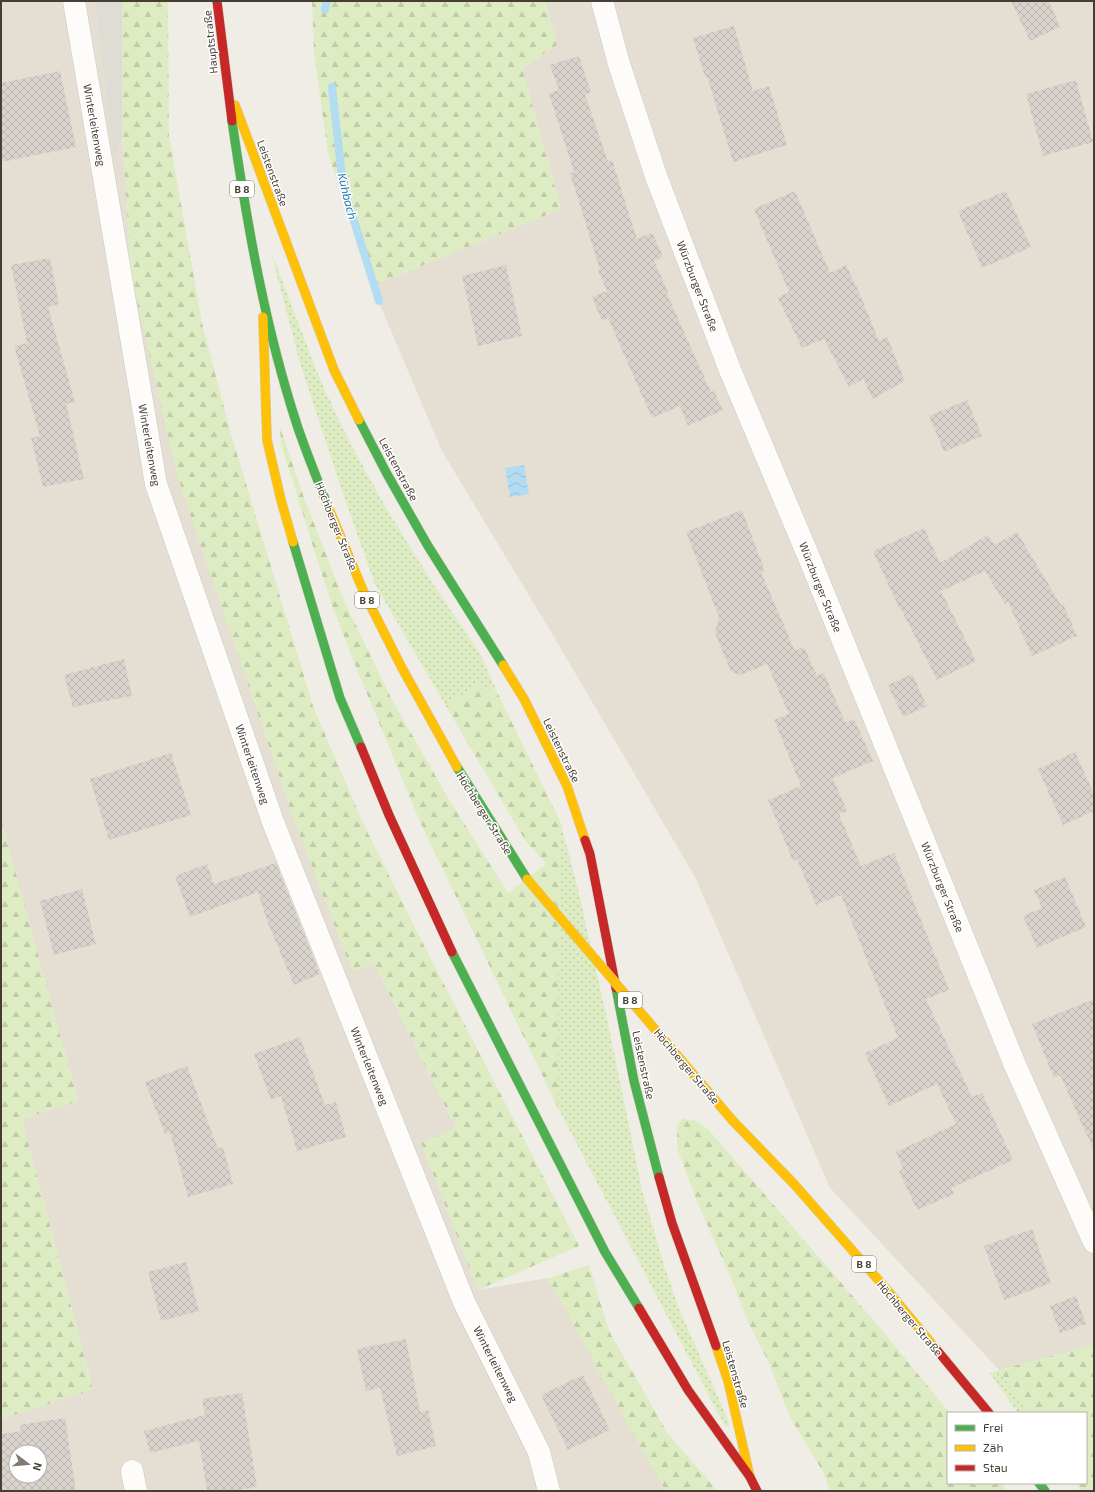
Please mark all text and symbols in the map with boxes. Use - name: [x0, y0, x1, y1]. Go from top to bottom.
- street label: Hauptstraße: [200, 10, 220, 74]
- street label: Winterleitenweg: [81, 83, 109, 167]
- street label: Leistenstraße: [255, 138, 291, 208]
- water label: Kühbach: [335, 171, 361, 221]
- road number: B 8: [230, 181, 254, 197]
- street label: Würzburger Straße: [675, 239, 721, 333]
- street label: Winterleitenweg: [136, 403, 164, 487]
- street label: Leistenstraße: [377, 435, 421, 503]
- street label: Höchberger Straße: [313, 480, 361, 572]
- street label: Würzburger Straße: [797, 540, 845, 634]
- road number: B 8: [355, 592, 379, 608]
- street label: Leistenstraße: [541, 716, 583, 784]
- street label: Winterleitenweg: [233, 722, 273, 806]
- street label: Höchberger Straße: [454, 769, 516, 857]
- street label: Würzburger Straße: [919, 840, 967, 934]
- road number: B 8: [618, 992, 642, 1008]
- street label: Winterleitenweg: [348, 1025, 392, 1107]
- street label: Höchberger Straße: [652, 1026, 722, 1106]
- street label: Leistenstraße: [630, 1029, 658, 1101]
- road number: B 8: [852, 1256, 876, 1272]
- street label: Höchberger Straße: [875, 1278, 945, 1358]
- street label: Winterleitenweg: [471, 1324, 521, 1404]
- street label: Leistenstraße: [720, 1339, 752, 1409]
- legend: [947, 1412, 1087, 1484]
- text: Frei: [983, 1420, 1003, 1434]
- text: Zäh: [983, 1440, 1003, 1454]
- north arrow: [8, 1444, 48, 1484]
- text: Stau: [983, 1460, 1008, 1474]
- text: N: [31, 1461, 45, 1473]

